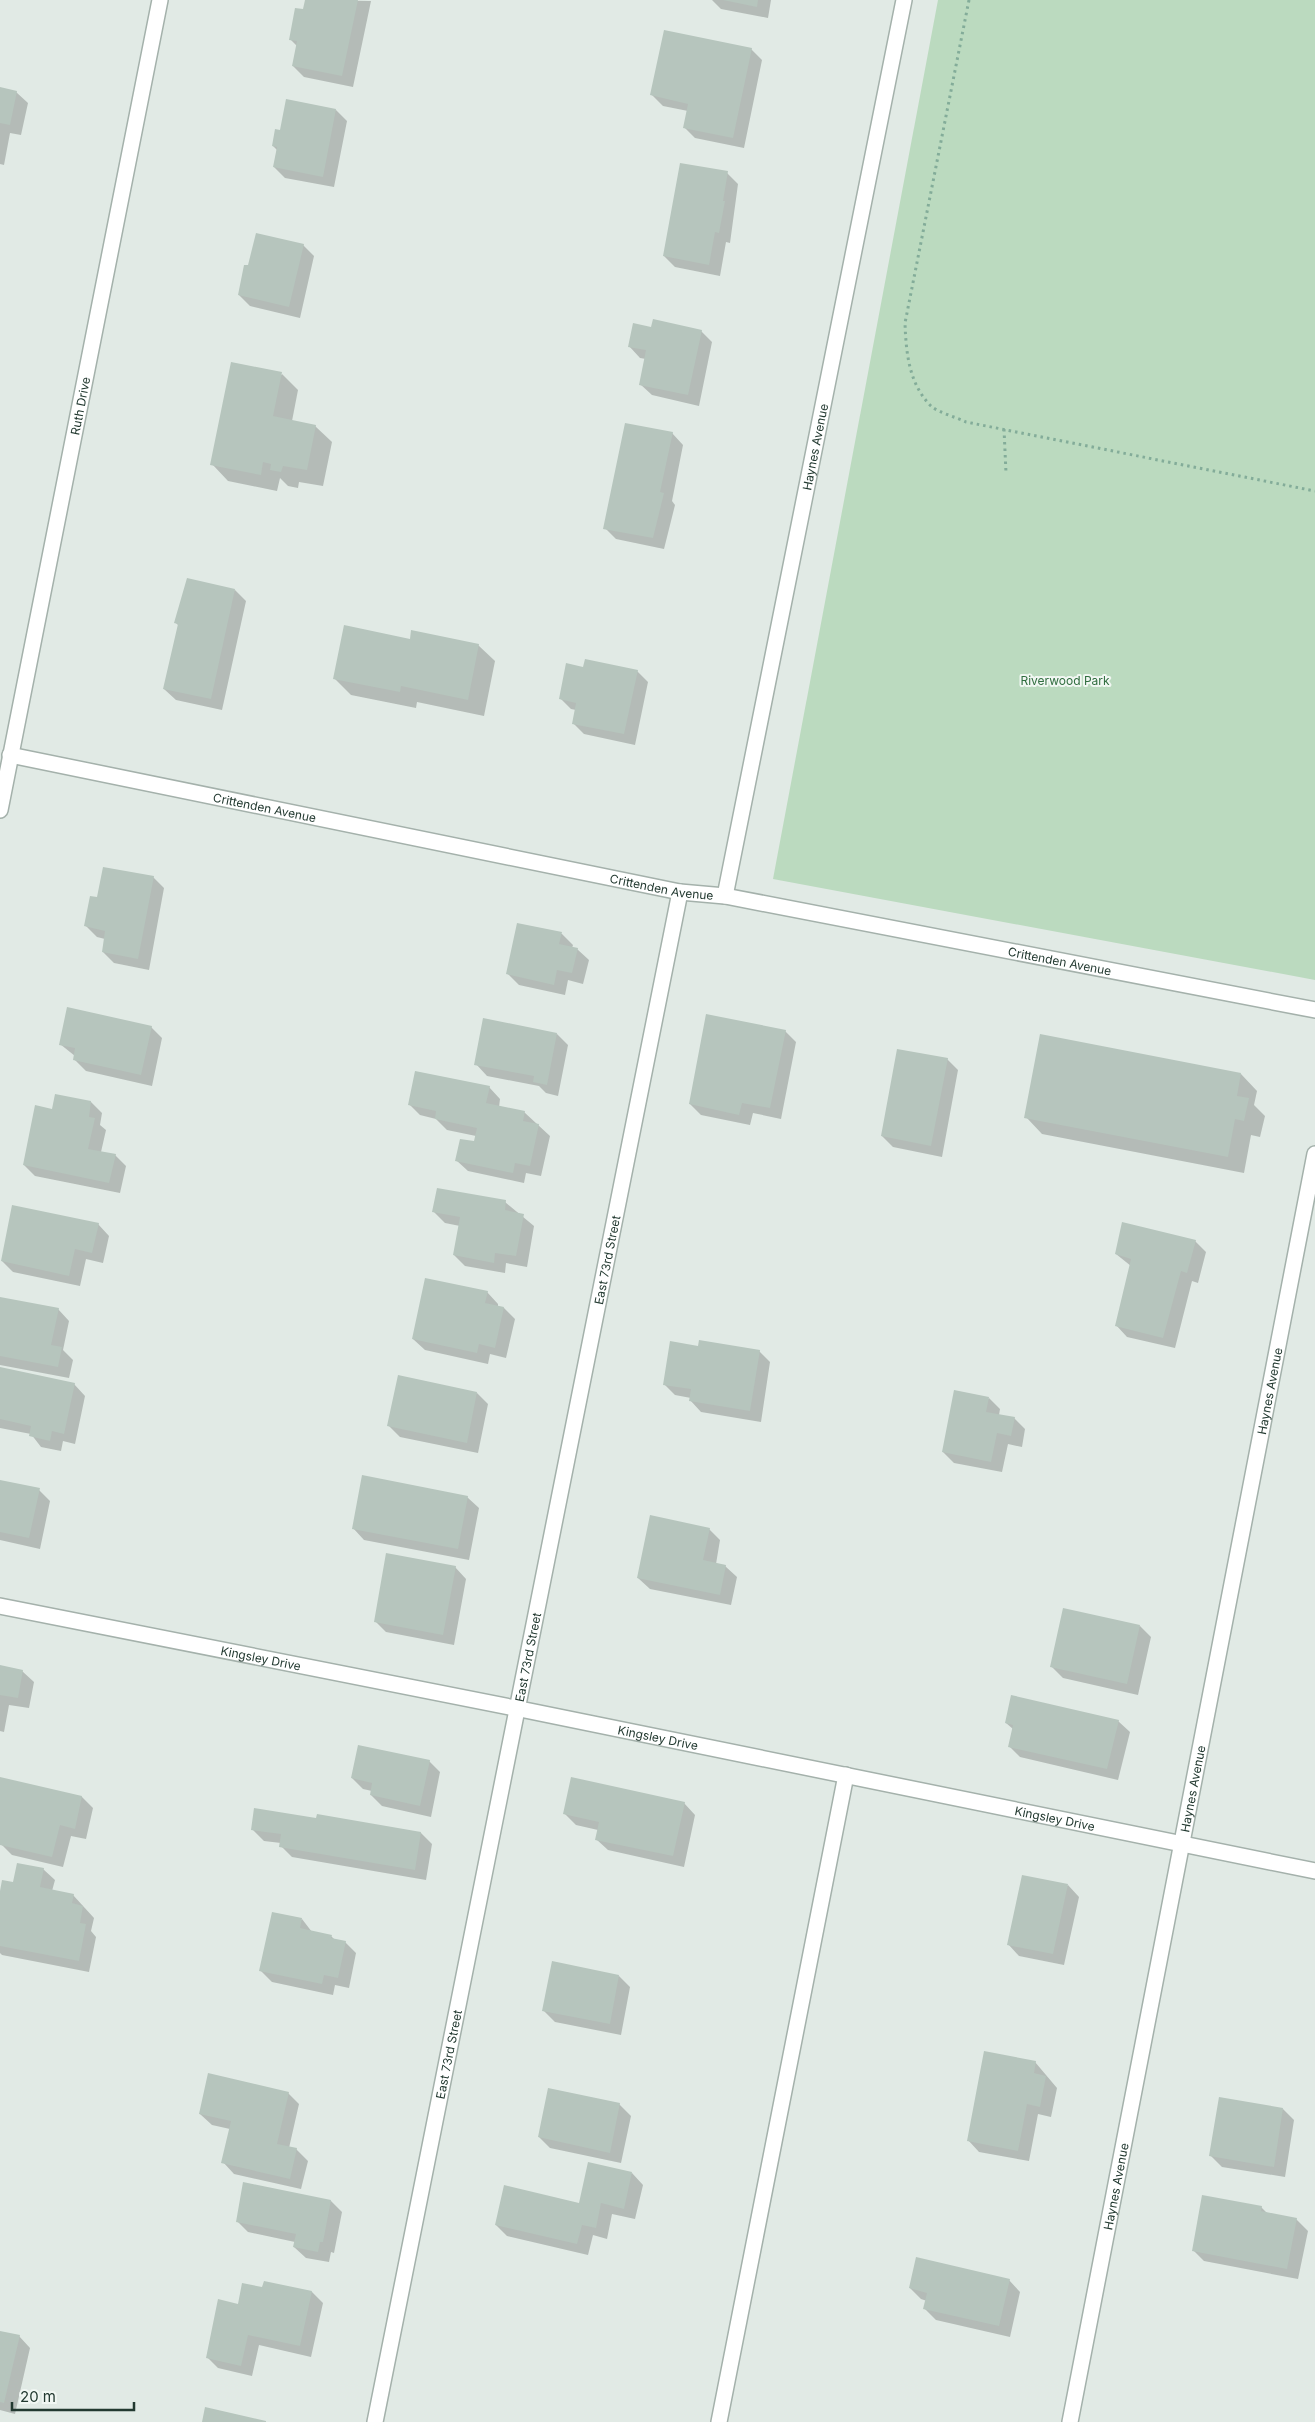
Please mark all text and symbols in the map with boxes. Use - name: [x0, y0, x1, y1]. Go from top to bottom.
- street label: Ruth Drive: [67, 375, 93, 436]
- street label: Haynes Avenue: [799, 402, 831, 492]
- park label: Riverwood Park: [1020, 673, 1110, 688]
- street label: Crittenden Avenue: [212, 789, 318, 825]
- street label: Crittenden Avenue: [609, 870, 714, 902]
- street label: Crittenden Avenue: [1007, 943, 1113, 978]
- street label: East 73rd Street: [590, 1214, 623, 1306]
- street label: Haynes Avenue: [1253, 1346, 1285, 1436]
- street label: East 73rd Street: [511, 1611, 544, 1703]
- street label: Kingsley Drive: [219, 1642, 302, 1673]
- street label: Kingsley Drive: [617, 1722, 700, 1753]
- street label: Haynes Avenue: [1177, 1744, 1208, 1833]
- street label: Kingsley Drive: [1013, 1803, 1096, 1833]
- street label: East 73rd Street: [432, 2008, 465, 2100]
- street label: Haynes Avenue: [1100, 2142, 1131, 2231]
- scale bar: [12, 2380, 135, 2412]
- text: 20 m: [20, 2387, 56, 2406]

